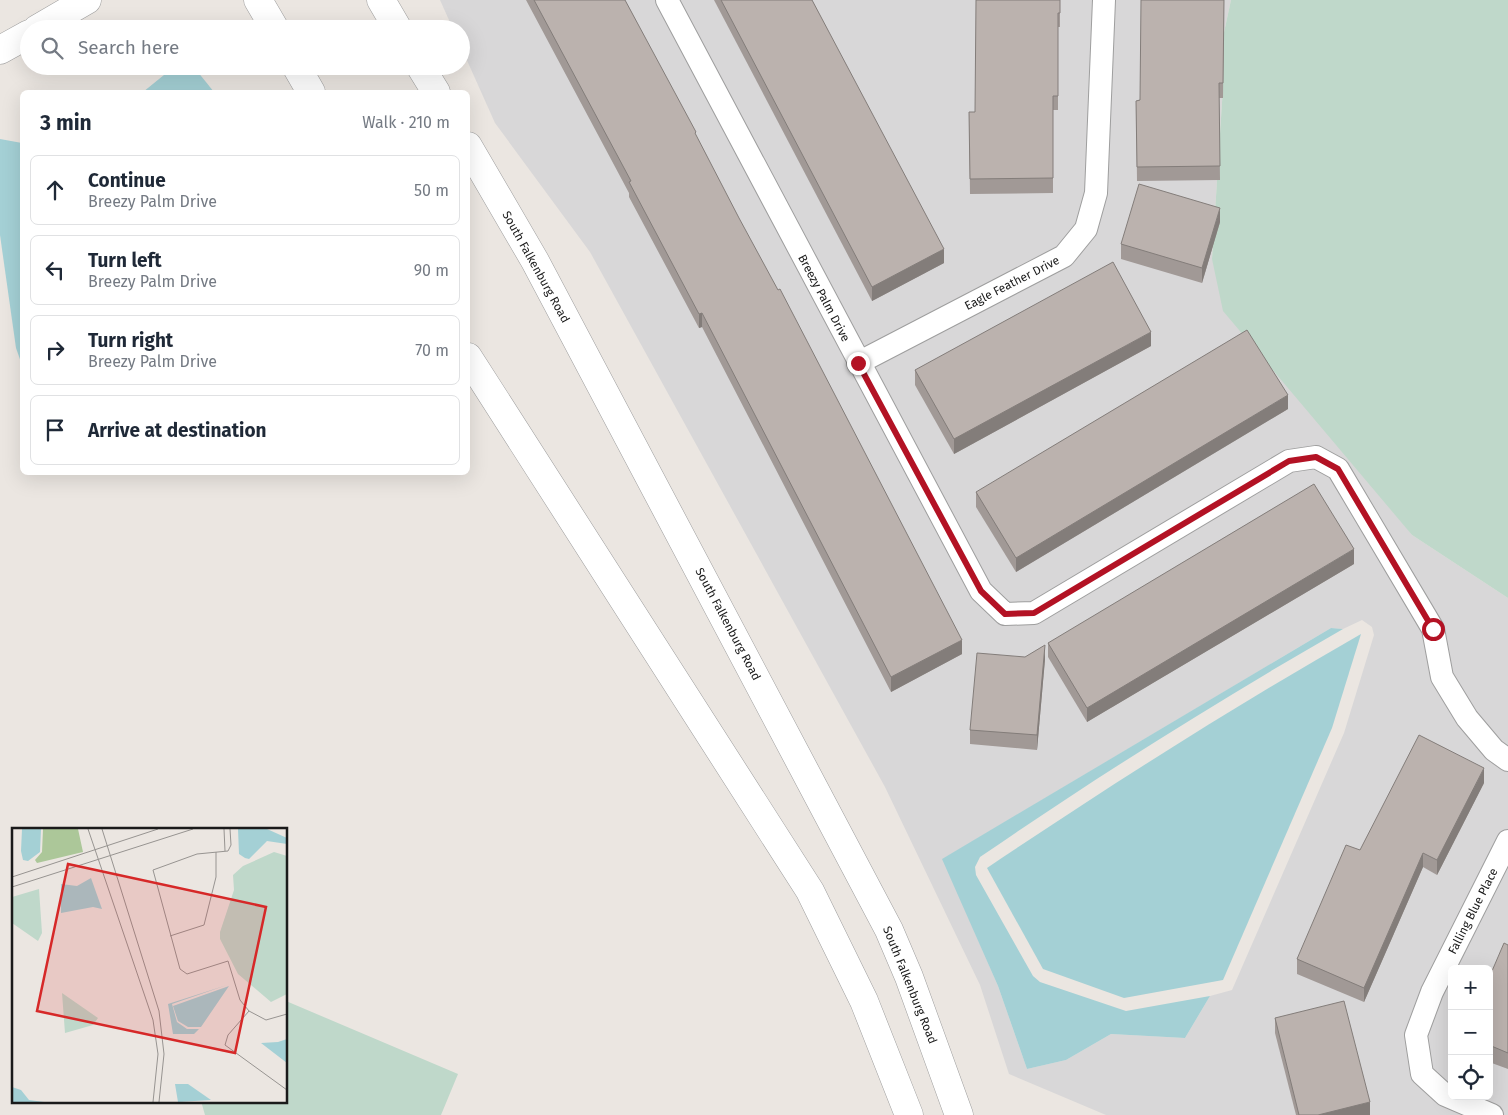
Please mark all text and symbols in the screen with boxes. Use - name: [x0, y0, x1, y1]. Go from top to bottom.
- search box: [20, 20, 470, 75]
- icon: search: [38, 34, 66, 62]
- text: Search here: [78, 36, 179, 59]
- text: 3 min: [40, 110, 92, 136]
- text: Walk · 210 m: [362, 113, 450, 132]
- text: Continue: [88, 169, 166, 192]
- icon: ahead: [41, 176, 69, 204]
- text: 50 m: [414, 181, 449, 200]
- text: Breezy Palm Drive: [88, 192, 217, 211]
- street label: South Falkenburg Road: [499, 209, 573, 325]
- text: Turn left: [88, 249, 162, 272]
- street label: Breezy Palm Drive: [795, 252, 853, 344]
- street label: Eagle Feather Drive: [962, 253, 1062, 313]
- icon: left: [41, 256, 69, 284]
- text: 90 m: [414, 261, 449, 280]
- text: Breezy Palm Drive: [88, 272, 217, 291]
- text: Turn right: [88, 329, 173, 352]
- icon: right: [41, 336, 69, 364]
- text: 70 m: [415, 341, 449, 360]
- text: Breezy Palm Drive: [88, 352, 217, 371]
- route end: [847, 352, 870, 375]
- icon: arrive: [41, 416, 69, 444]
- text: Arrive at destination: [88, 419, 267, 442]
- street label: South Falkenburg Road: [692, 565, 764, 683]
- route start: [1422, 618, 1445, 641]
- inset map: [12, 828, 288, 1102]
- street label: Falling Blue Place: [1445, 866, 1501, 956]
- street label: South Falkenburg Road: [880, 924, 940, 1046]
- map controls: [1448, 965, 1493, 1100]
- button: +: [1448, 965, 1493, 1010]
- button: −: [1448, 1010, 1493, 1055]
- button: locate: [1448, 1055, 1493, 1100]

